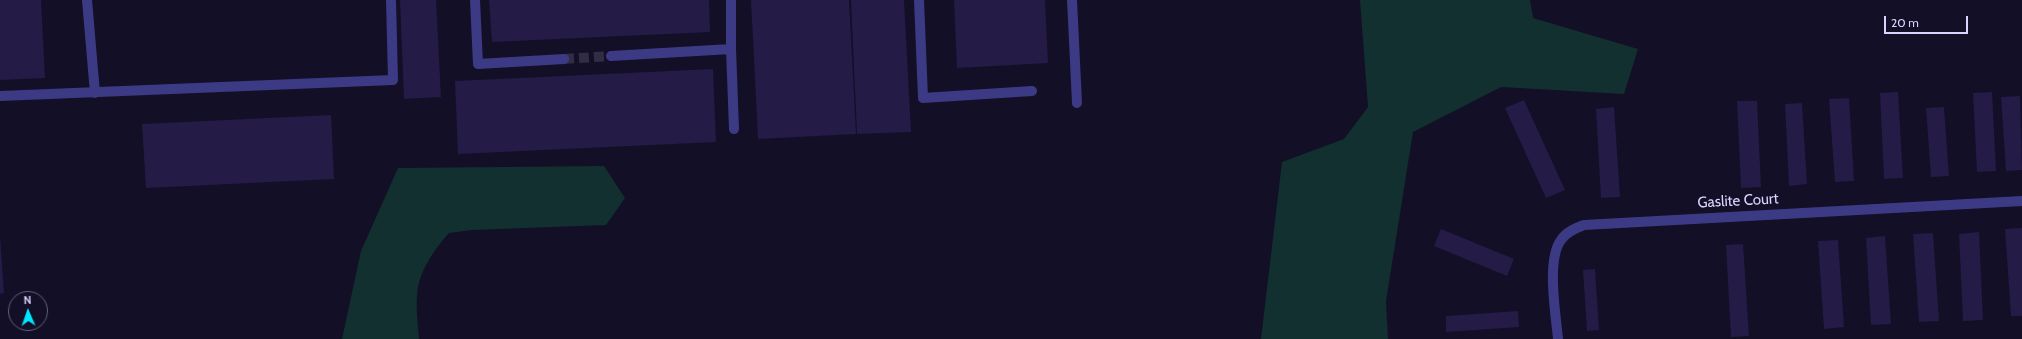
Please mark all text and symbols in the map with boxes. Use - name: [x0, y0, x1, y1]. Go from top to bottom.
- scale bar: [1886, 8, 1970, 34]
- text: 20 m: [1891, 15, 1919, 30]
- street label: Gaslite Court: [1697, 190, 1779, 212]
- north arrow: [8, 291, 48, 331]
- text: N: [23, 293, 32, 307]

